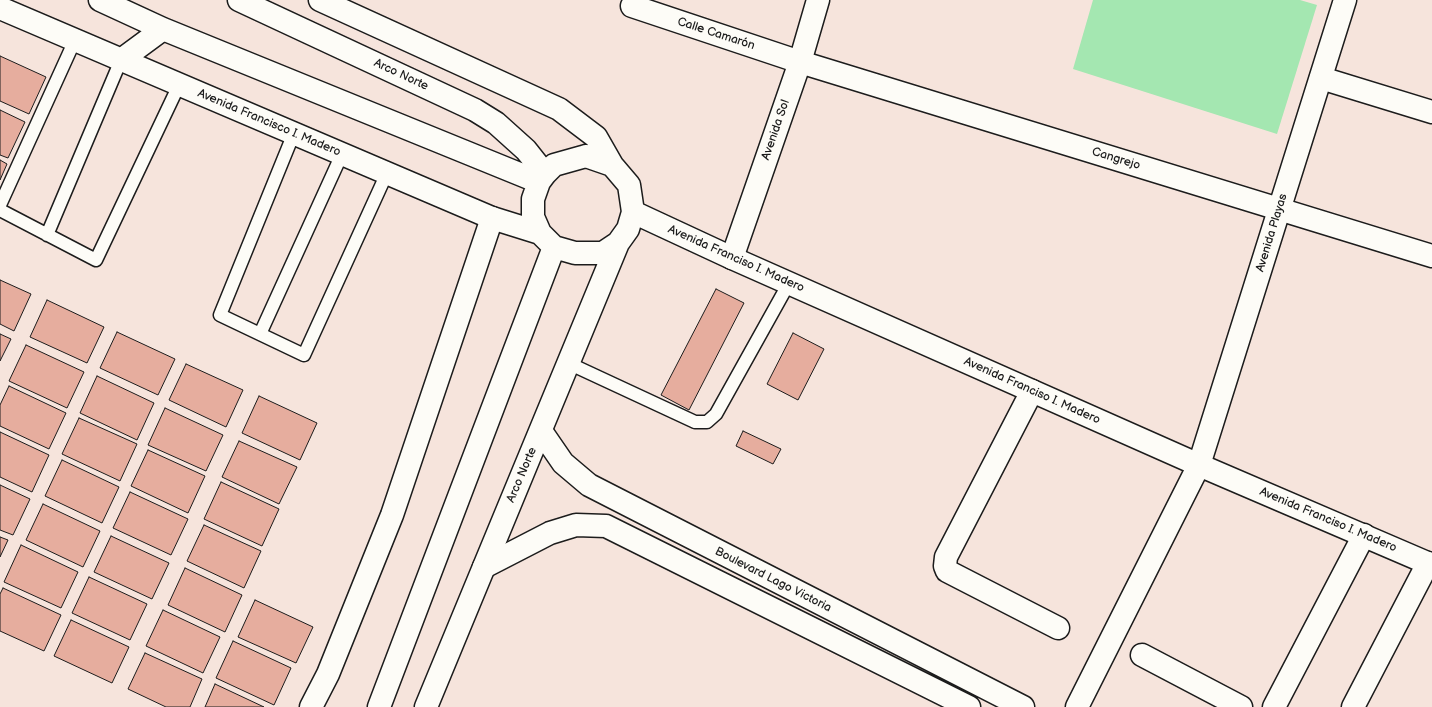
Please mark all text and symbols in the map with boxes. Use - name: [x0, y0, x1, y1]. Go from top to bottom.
- street label: Calle Camarón: [675, 15, 757, 53]
- street label: Arco Norte: [371, 56, 431, 94]
- street label: Avenida Francisco I. Madero: [195, 86, 343, 160]
- street label: Avenida Sol: [759, 98, 793, 162]
- street label: Cangrejo: [1090, 145, 1142, 173]
- street label: Avenida Playas: [1253, 192, 1291, 274]
- street label: Avenida Franciso I. Madero: [666, 222, 806, 296]
- street label: Avenida Franciso I. Madero: [962, 354, 1102, 428]
- street label: Arco Norte: [504, 445, 540, 505]
- street label: Avenida Franciso I. Madero: [1257, 485, 1399, 555]
- street label: Boulevard Lago Victoria: [712, 544, 834, 616]

